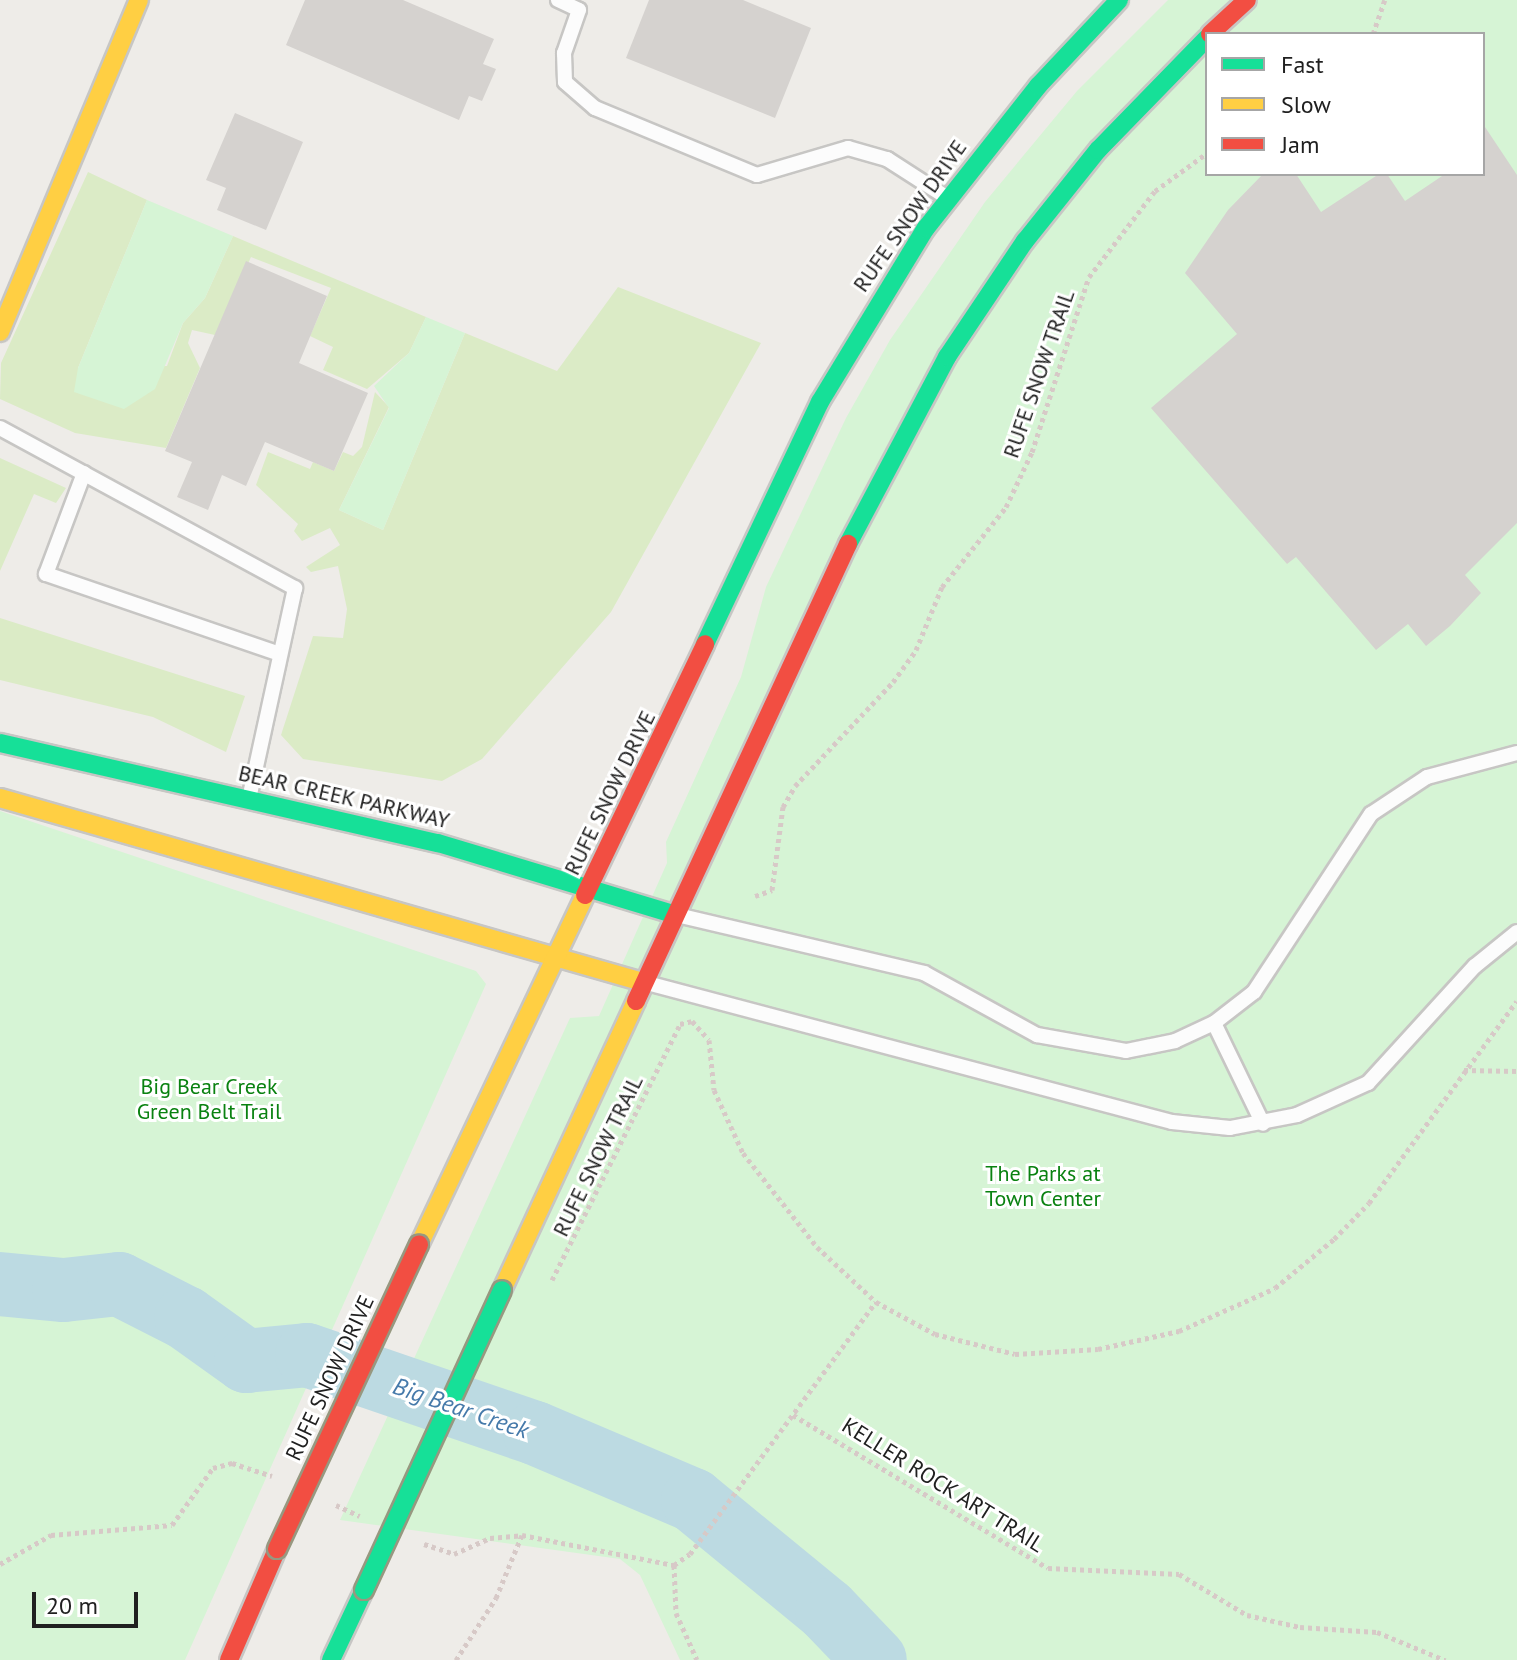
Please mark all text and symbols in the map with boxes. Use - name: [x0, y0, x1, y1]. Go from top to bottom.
- legend: [1205, 32, 1485, 176]
- text: Fast: [1281, 49, 1324, 80]
- text: Slow: [1281, 89, 1331, 120]
- text: Jam: [1281, 129, 1319, 160]
- street label: RUFE SNOW DRIVE: [848, 135, 972, 297]
- street label: RUFE SNOW TRAIL: [998, 286, 1080, 462]
- street label: RUFE SNOW DRIVE: [559, 706, 661, 880]
- street label: BEAR CREEK PARKWAY: [236, 760, 452, 834]
- street label: RUFE SNOW TRAIL: [547, 1071, 649, 1241]
- park label: Big Bear Creek Green Belt Trail: [136, 1073, 282, 1124]
- park label: The Parks at Town Center: [985, 1160, 1101, 1212]
- street label: RUFE SNOW DRIVE: [280, 1291, 380, 1465]
- water label: Big Bear Creek: [389, 1371, 533, 1445]
- street label: KELLER ROCK ART TRAIL: [836, 1411, 1050, 1559]
- scale bar: [36, 1576, 142, 1626]
- text: 20 m: [46, 1590, 98, 1621]

